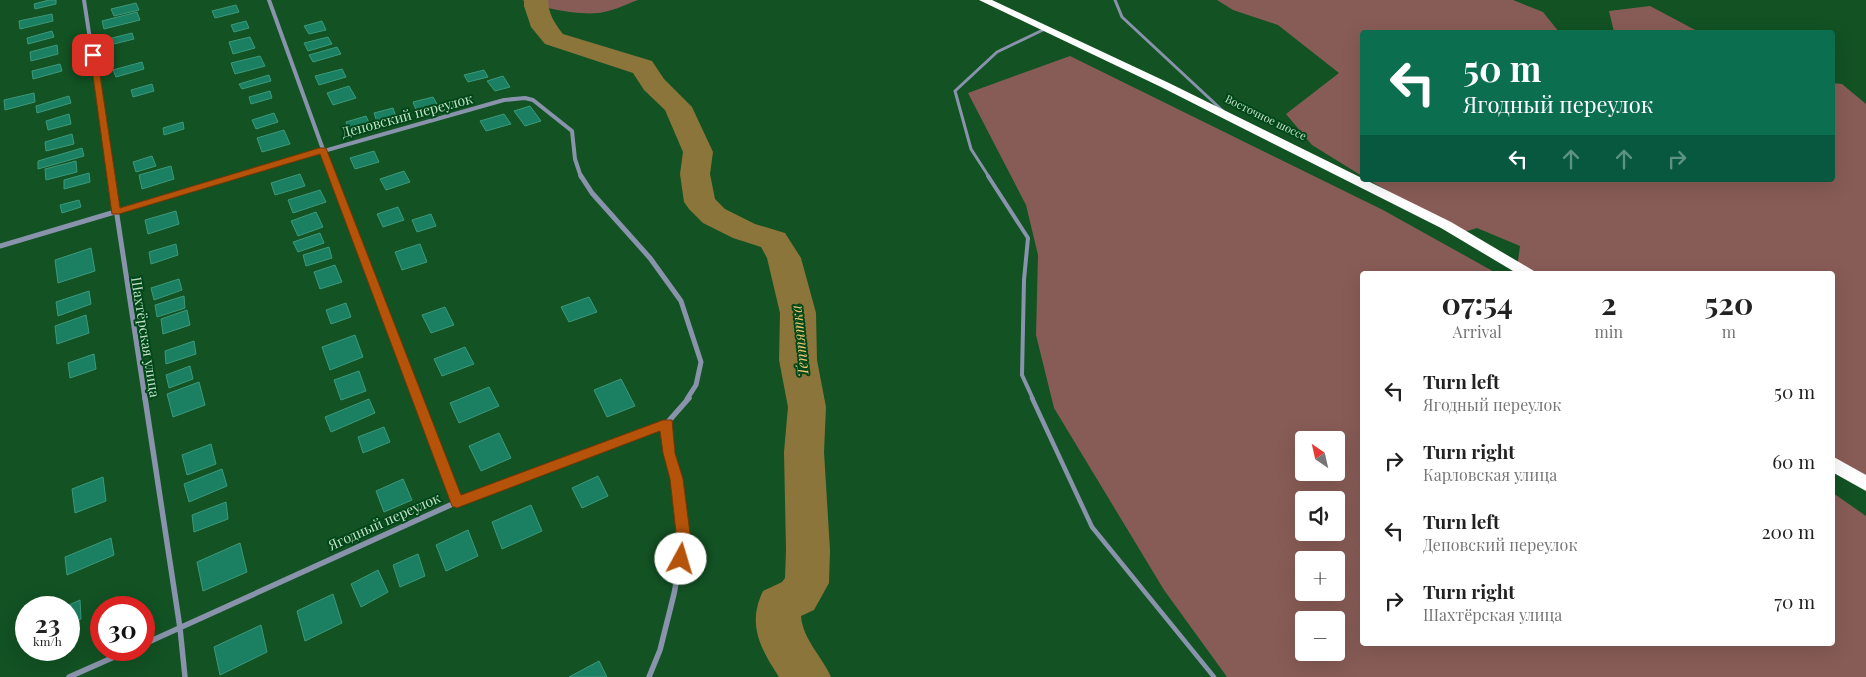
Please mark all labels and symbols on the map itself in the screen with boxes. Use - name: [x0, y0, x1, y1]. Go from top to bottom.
- pin: [72, 34, 114, 76]
- street label: Деповский переулок: [339, 88, 475, 142]
- street label: Восточное шоссе: [1223, 91, 1310, 143]
- street label: Шахтёрская улица: [127, 275, 165, 399]
- water label: Тептятка: [785, 304, 813, 378]
- north arrow: [1295, 431, 1345, 481]
- street label: Ягодный переулок: [324, 488, 443, 555]
- position arrow: [654, 532, 706, 584]
- speed limit sign: 30: [90, 596, 155, 661]

